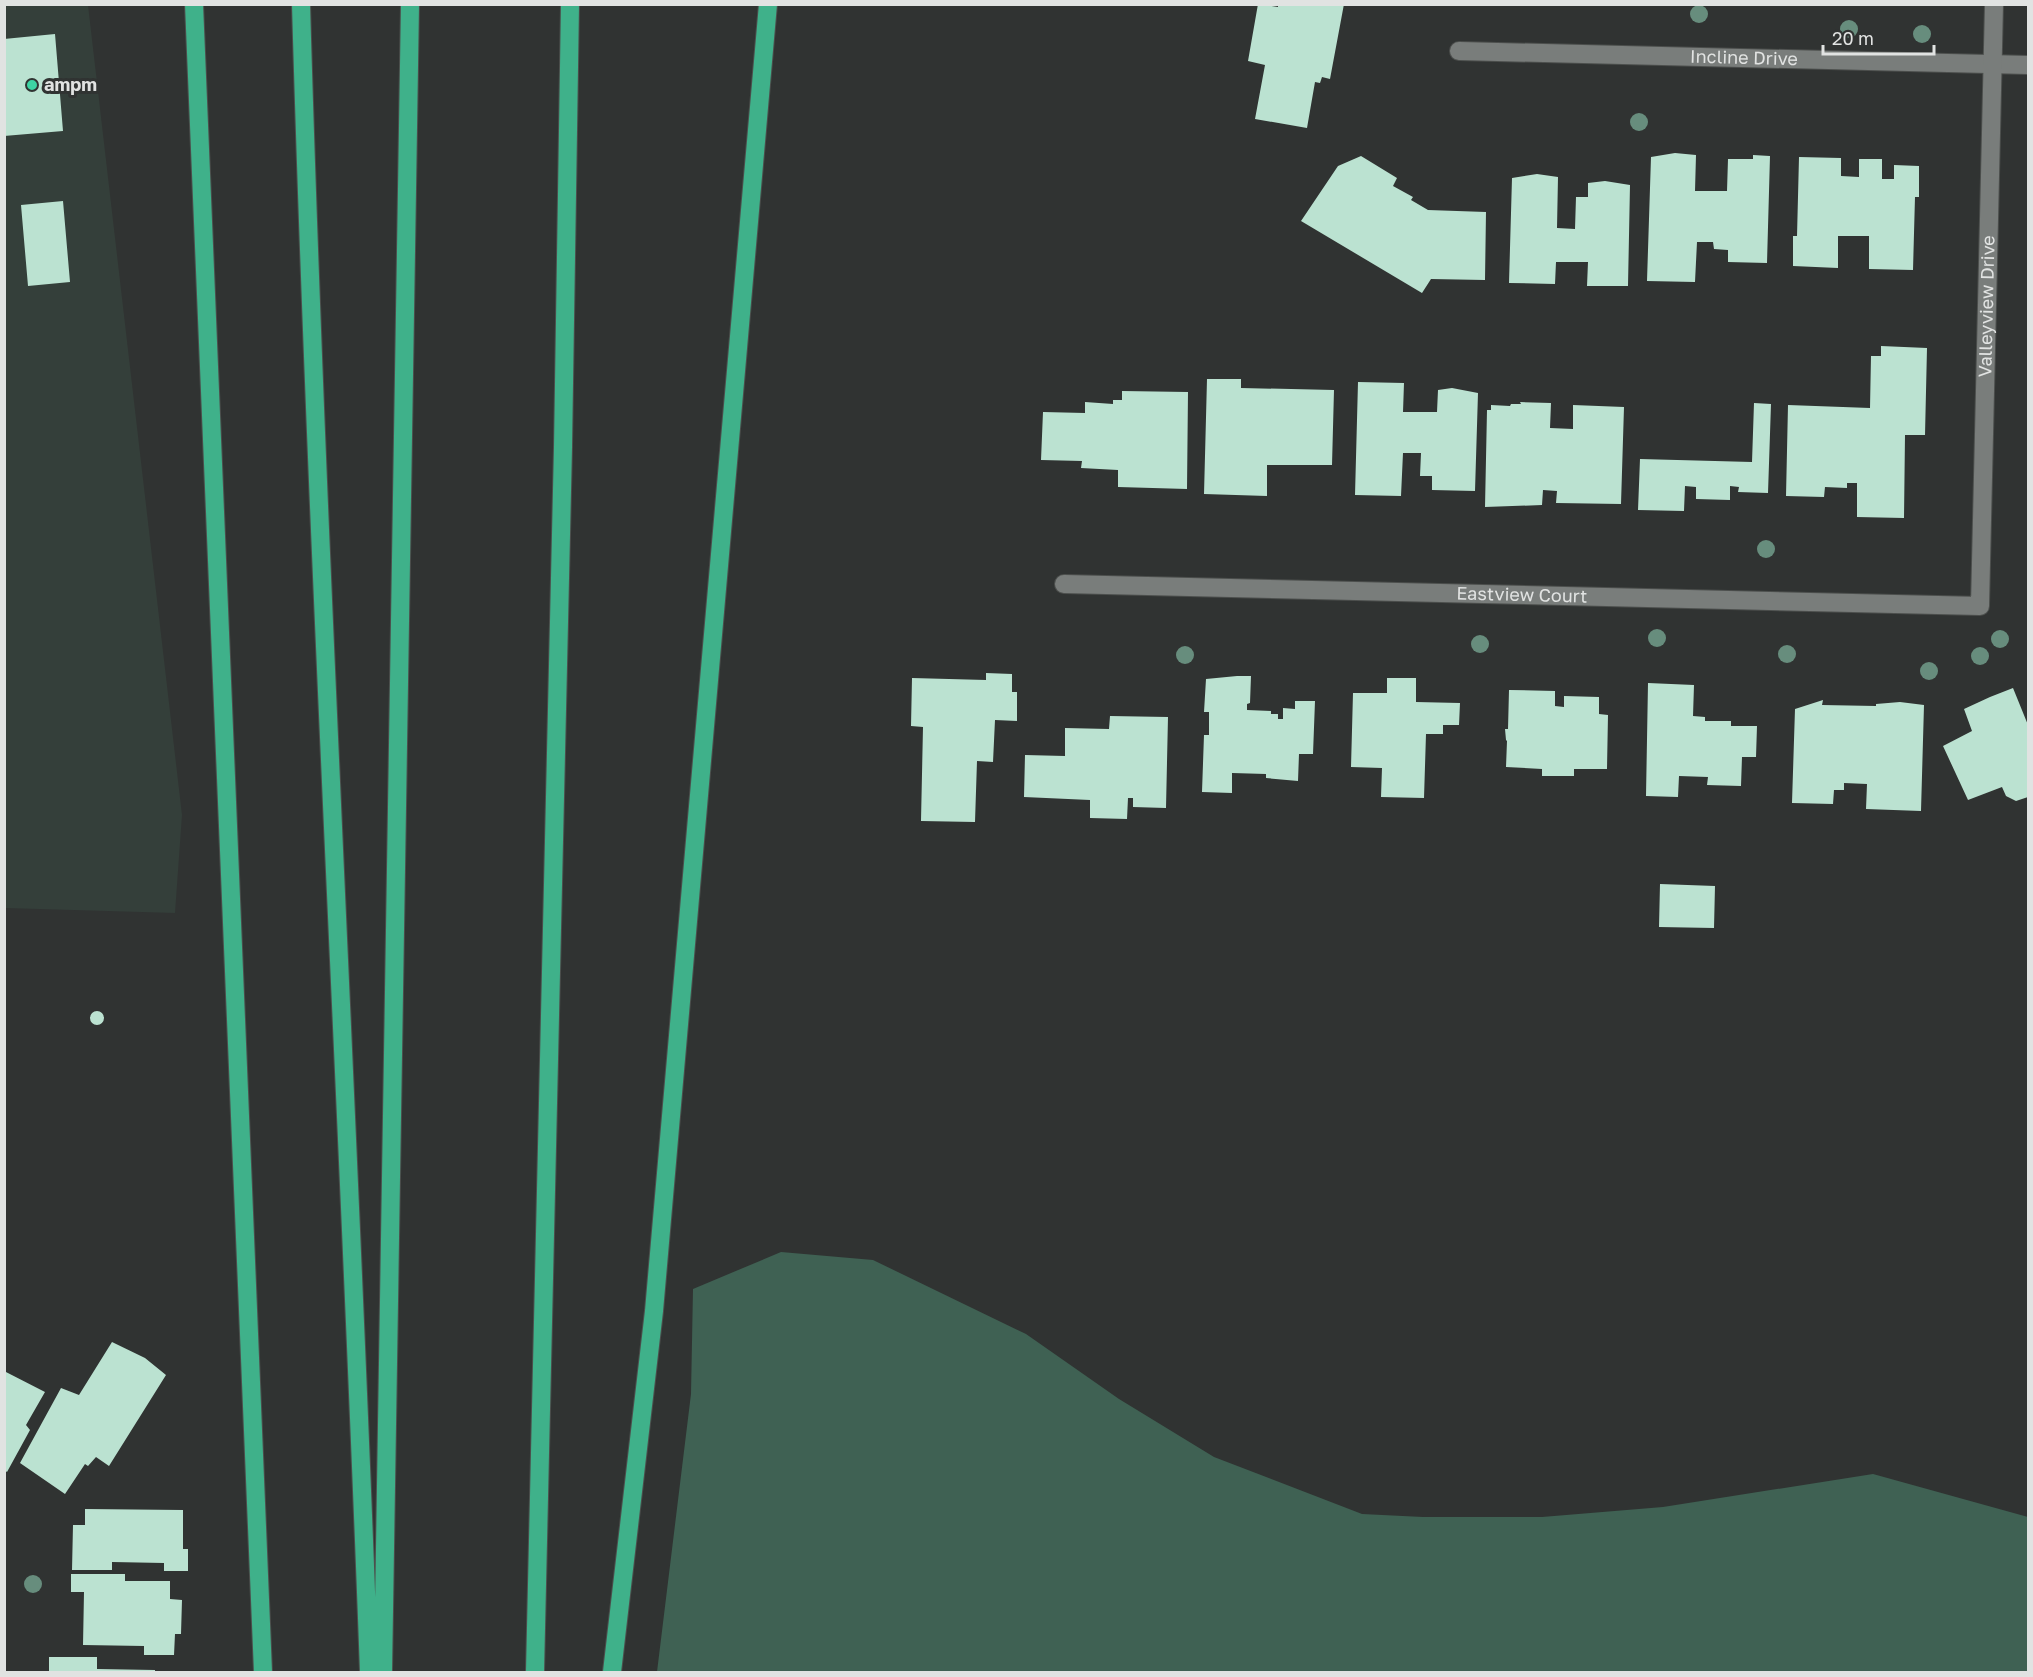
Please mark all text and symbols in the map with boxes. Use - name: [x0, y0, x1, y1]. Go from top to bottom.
- scale bar: [1823, 18, 1934, 56]
- text: 20 m: [1832, 27, 1874, 49]
- street label: Incline Drive: [1690, 45, 1798, 69]
- place label: ampm: [44, 73, 97, 95]
- marker: ampm: [25, 78, 39, 92]
- street label: Valleyview Drive: [1973, 235, 1999, 378]
- street label: Eastview Court: [1456, 581, 1588, 607]

